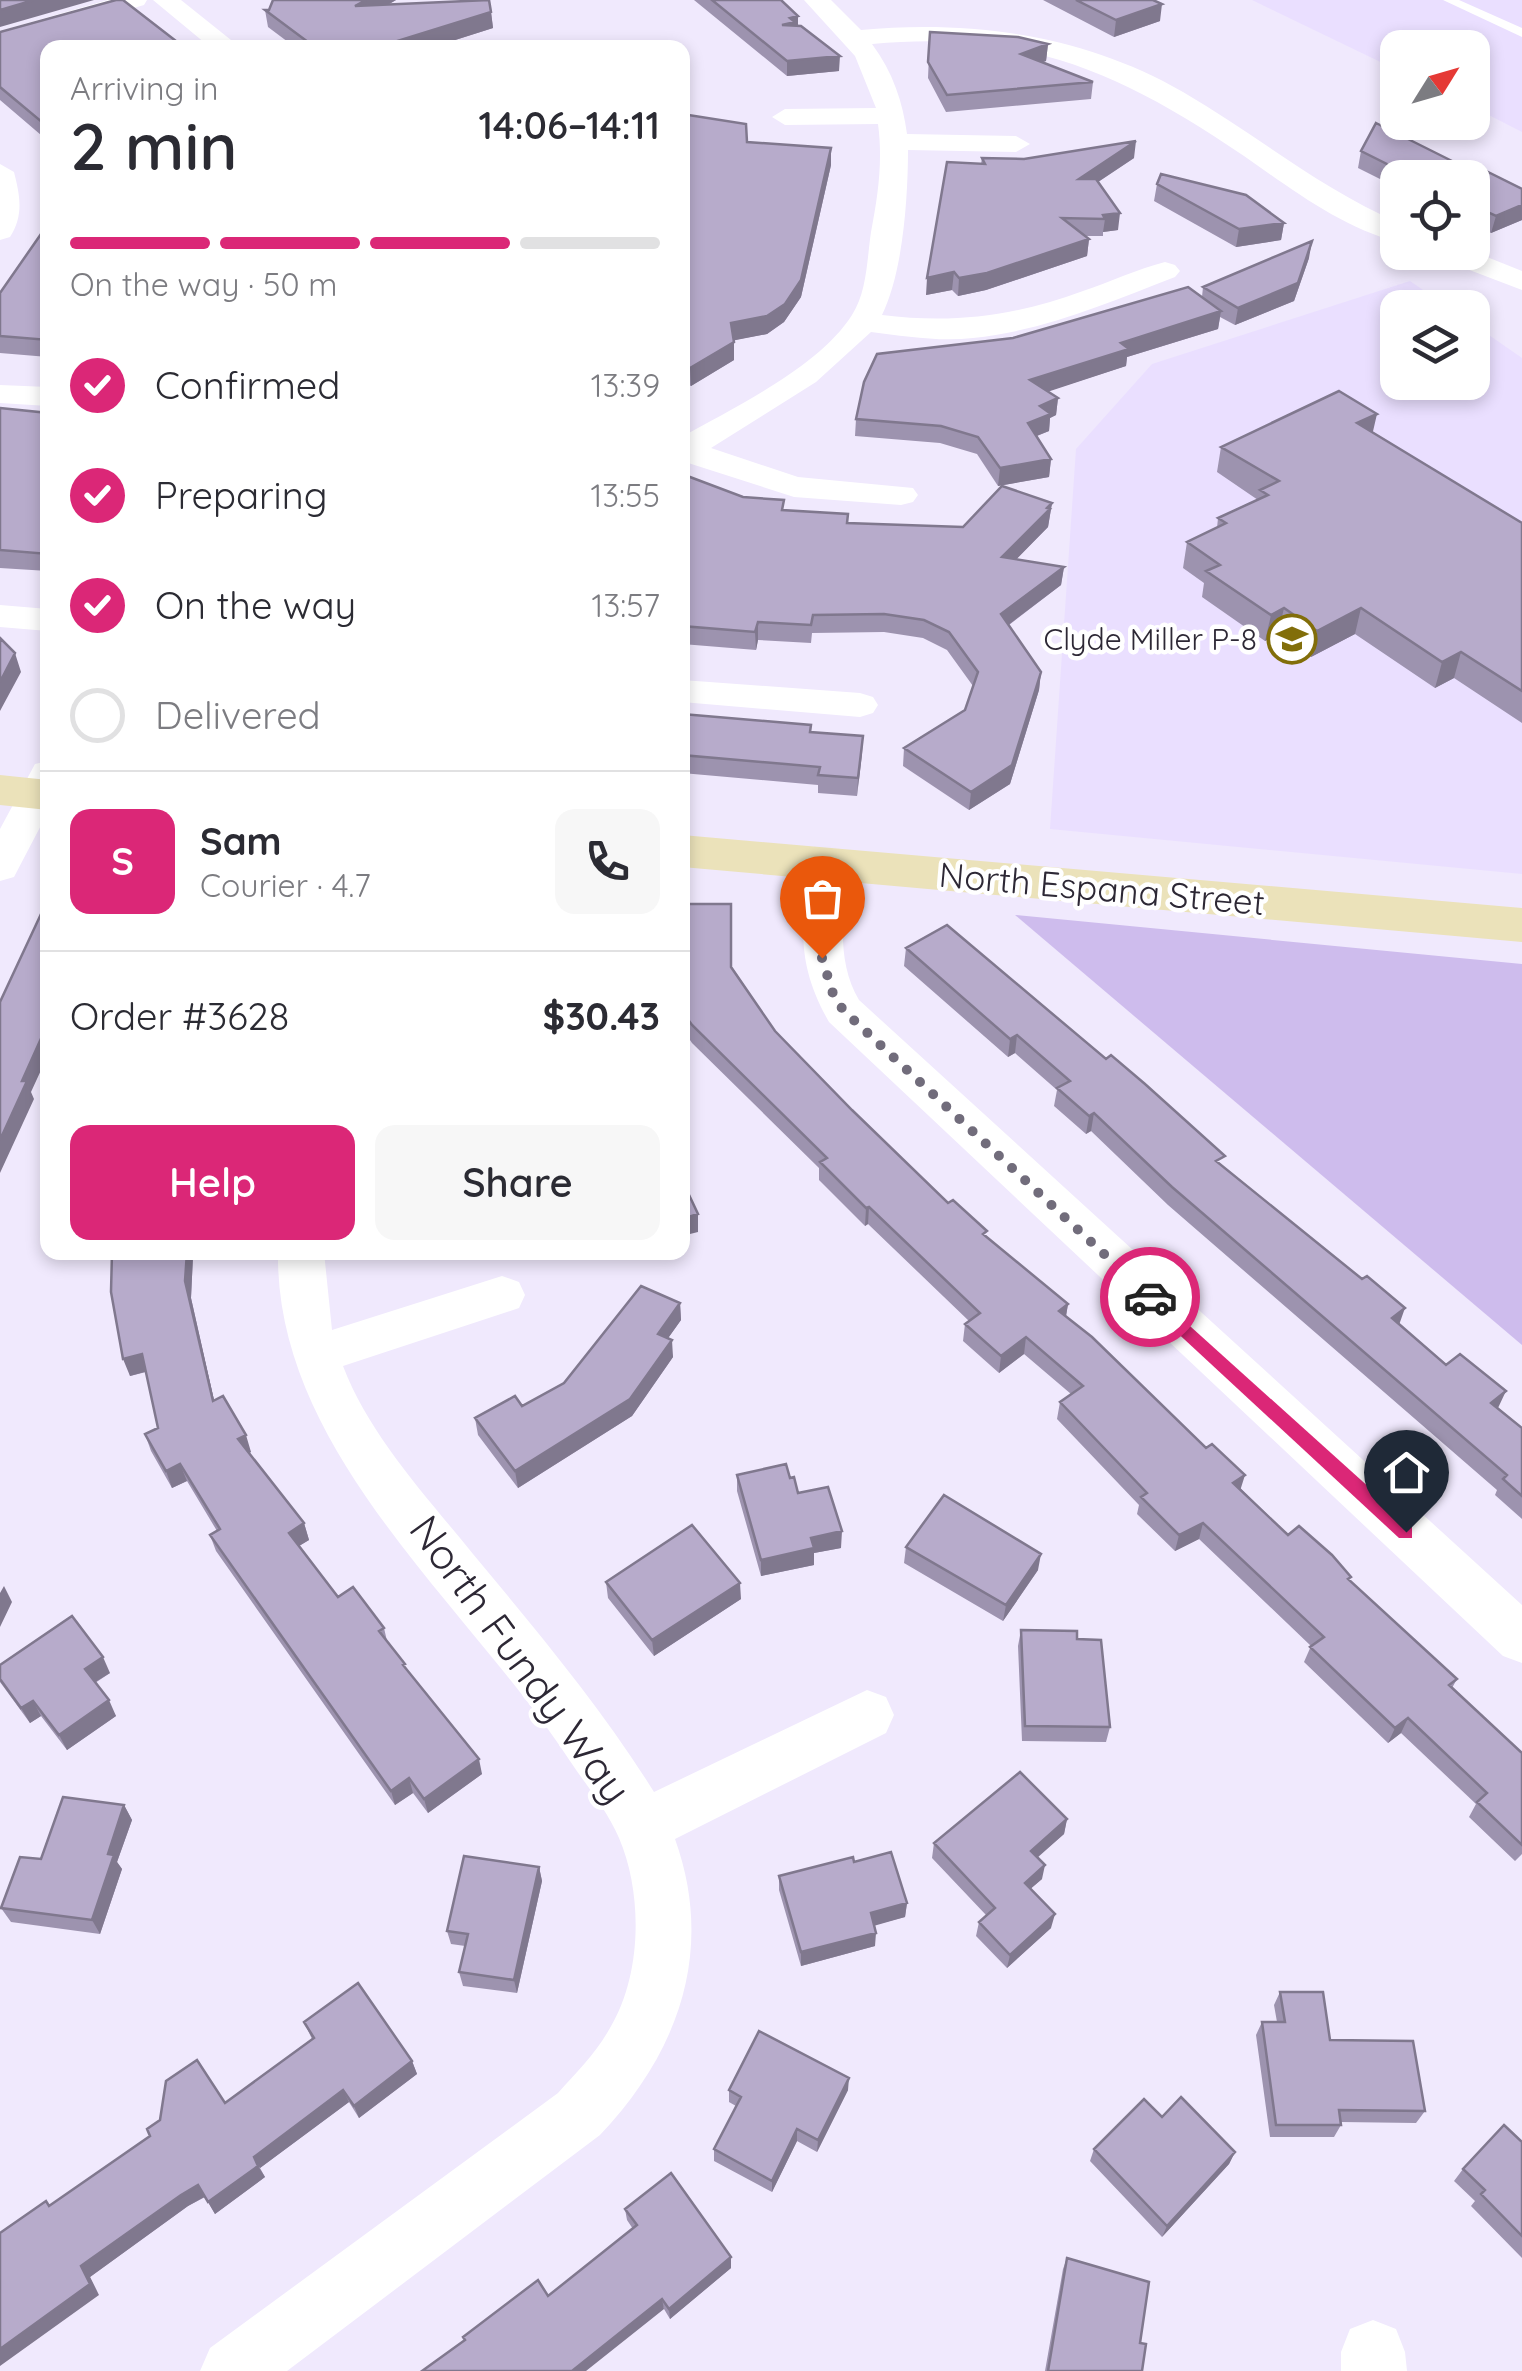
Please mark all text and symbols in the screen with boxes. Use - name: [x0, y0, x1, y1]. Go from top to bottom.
- north arrow: [1380, 30, 1490, 140]
- map controls: [1380, 30, 1490, 400]
- text: Arriving in: [70, 68, 219, 108]
- text: 14:06–14:11: [479, 101, 660, 149]
- text: 2 min: [70, 105, 238, 186]
- button: locate: [1380, 160, 1490, 270]
- text: On the way · 50 m: [70, 264, 337, 304]
- button: layers: [1380, 290, 1490, 400]
- icon: check: [70, 358, 125, 413]
- text: Confirmed: [155, 361, 340, 409]
- text: 13:39: [591, 365, 660, 405]
- icon: check: [70, 468, 125, 523]
- text: Preparing: [155, 471, 327, 519]
- text: 13:55: [591, 475, 660, 515]
- icon: check: [70, 578, 125, 633]
- text: On the way: [155, 581, 356, 629]
- text: 13:57: [592, 585, 660, 625]
- school or university icon: Clyde Miller P-8: [1266, 613, 1318, 665]
- place label: Clyde Miller P-8: [1044, 620, 1257, 658]
- text: Delivered: [155, 691, 321, 739]
- button: phone: [555, 809, 660, 914]
- text: Sam: [200, 817, 282, 865]
- text: S: [111, 837, 134, 885]
- street label: North Espana Street: [937, 852, 1267, 924]
- pin: [780, 856, 865, 959]
- text: Courier · 4.7: [200, 865, 371, 905]
- icon: bag: [795, 871, 850, 926]
- text: Order #3628: [70, 992, 289, 1040]
- text: $30.43: [543, 992, 660, 1040]
- button: Help: [70, 1125, 355, 1240]
- button: Share: [375, 1125, 660, 1240]
- courier: [1100, 1247, 1200, 1347]
- icon: car: [1123, 1270, 1178, 1325]
- pin: [1364, 1430, 1449, 1533]
- icon: home: [1379, 1445, 1434, 1500]
- street label: North Fundy Way: [399, 1505, 643, 1813]

